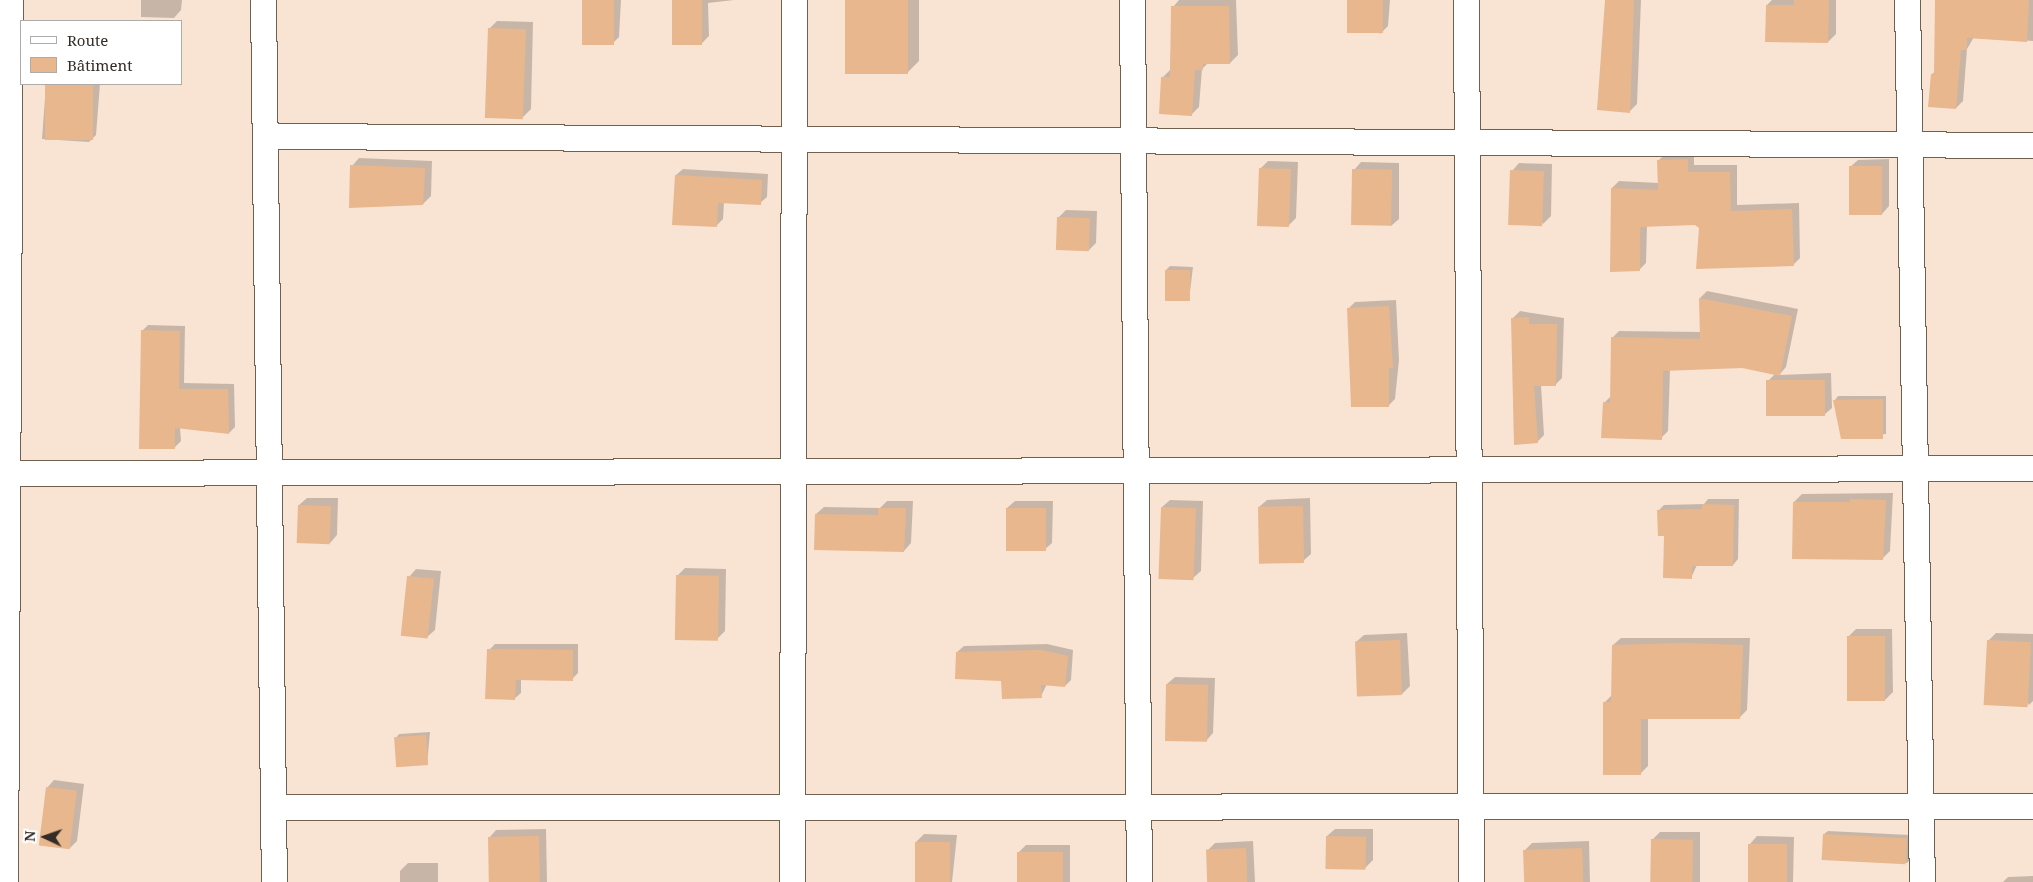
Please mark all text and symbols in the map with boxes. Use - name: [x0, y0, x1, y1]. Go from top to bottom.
- legend: [20, 20, 182, 85]
- text: Route: [67, 30, 108, 50]
- text: Bâtiment: [67, 55, 133, 75]
- north arrow: [20, 812, 70, 862]
- text: N: [20, 830, 39, 842]

